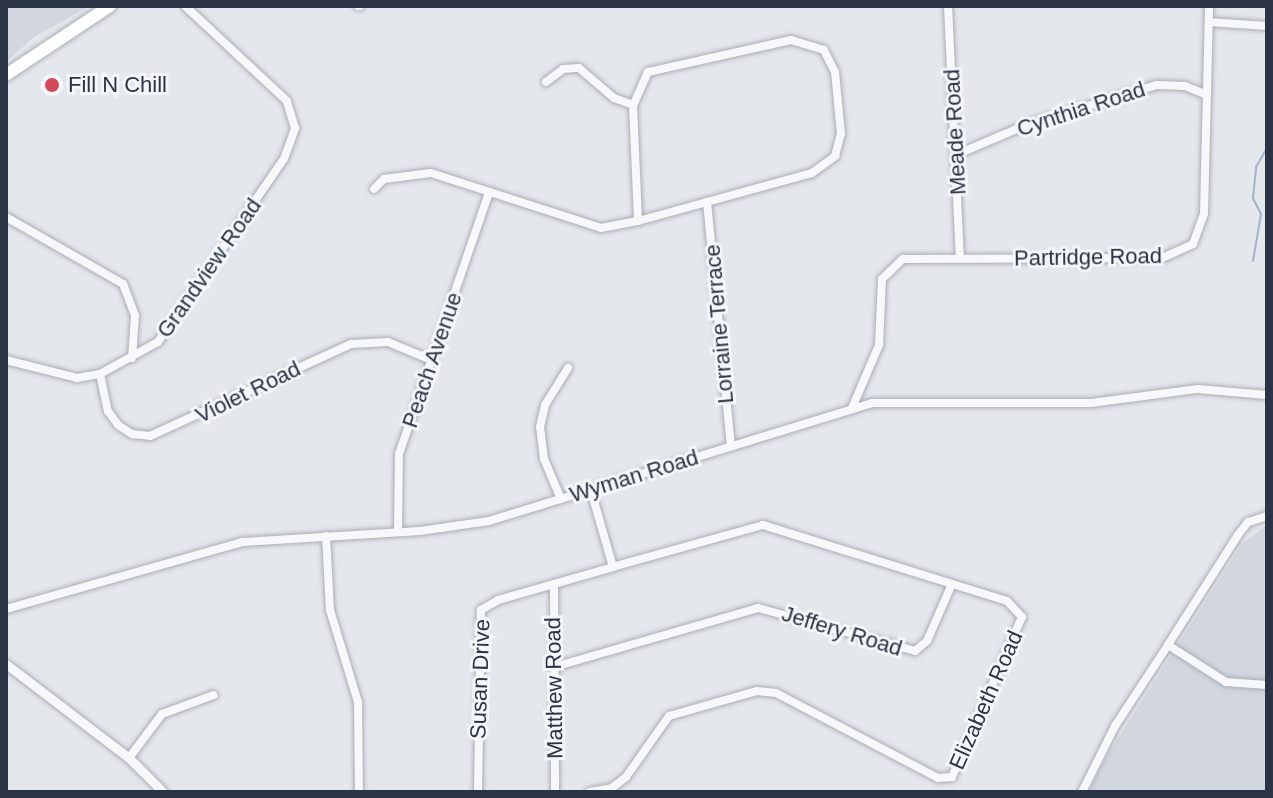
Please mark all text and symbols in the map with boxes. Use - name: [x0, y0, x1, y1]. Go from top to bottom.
- street label: Meade Road: [939, 68, 971, 196]
- place label: Fill N Chill: [68, 72, 167, 98]
- marker: Fill N Chill: [43, 76, 61, 94]
- street label: Cynthia Road: [1014, 76, 1148, 142]
- street label: Grandview Road: [151, 193, 267, 343]
- street label: Lorraine Terrace: [699, 243, 739, 405]
- street label: Partridge Road: [1014, 243, 1162, 271]
- street label: Peach Avenue: [396, 288, 468, 432]
- street label: Violet Road: [191, 355, 305, 429]
- street label: Wyman Road: [567, 444, 701, 508]
- street label: Jeffery Road: [779, 600, 905, 662]
- street label: Matthew Road: [540, 617, 568, 759]
- street label: Susan Drive: [465, 619, 495, 739]
- street label: Elizabeth Road: [944, 626, 1028, 774]

